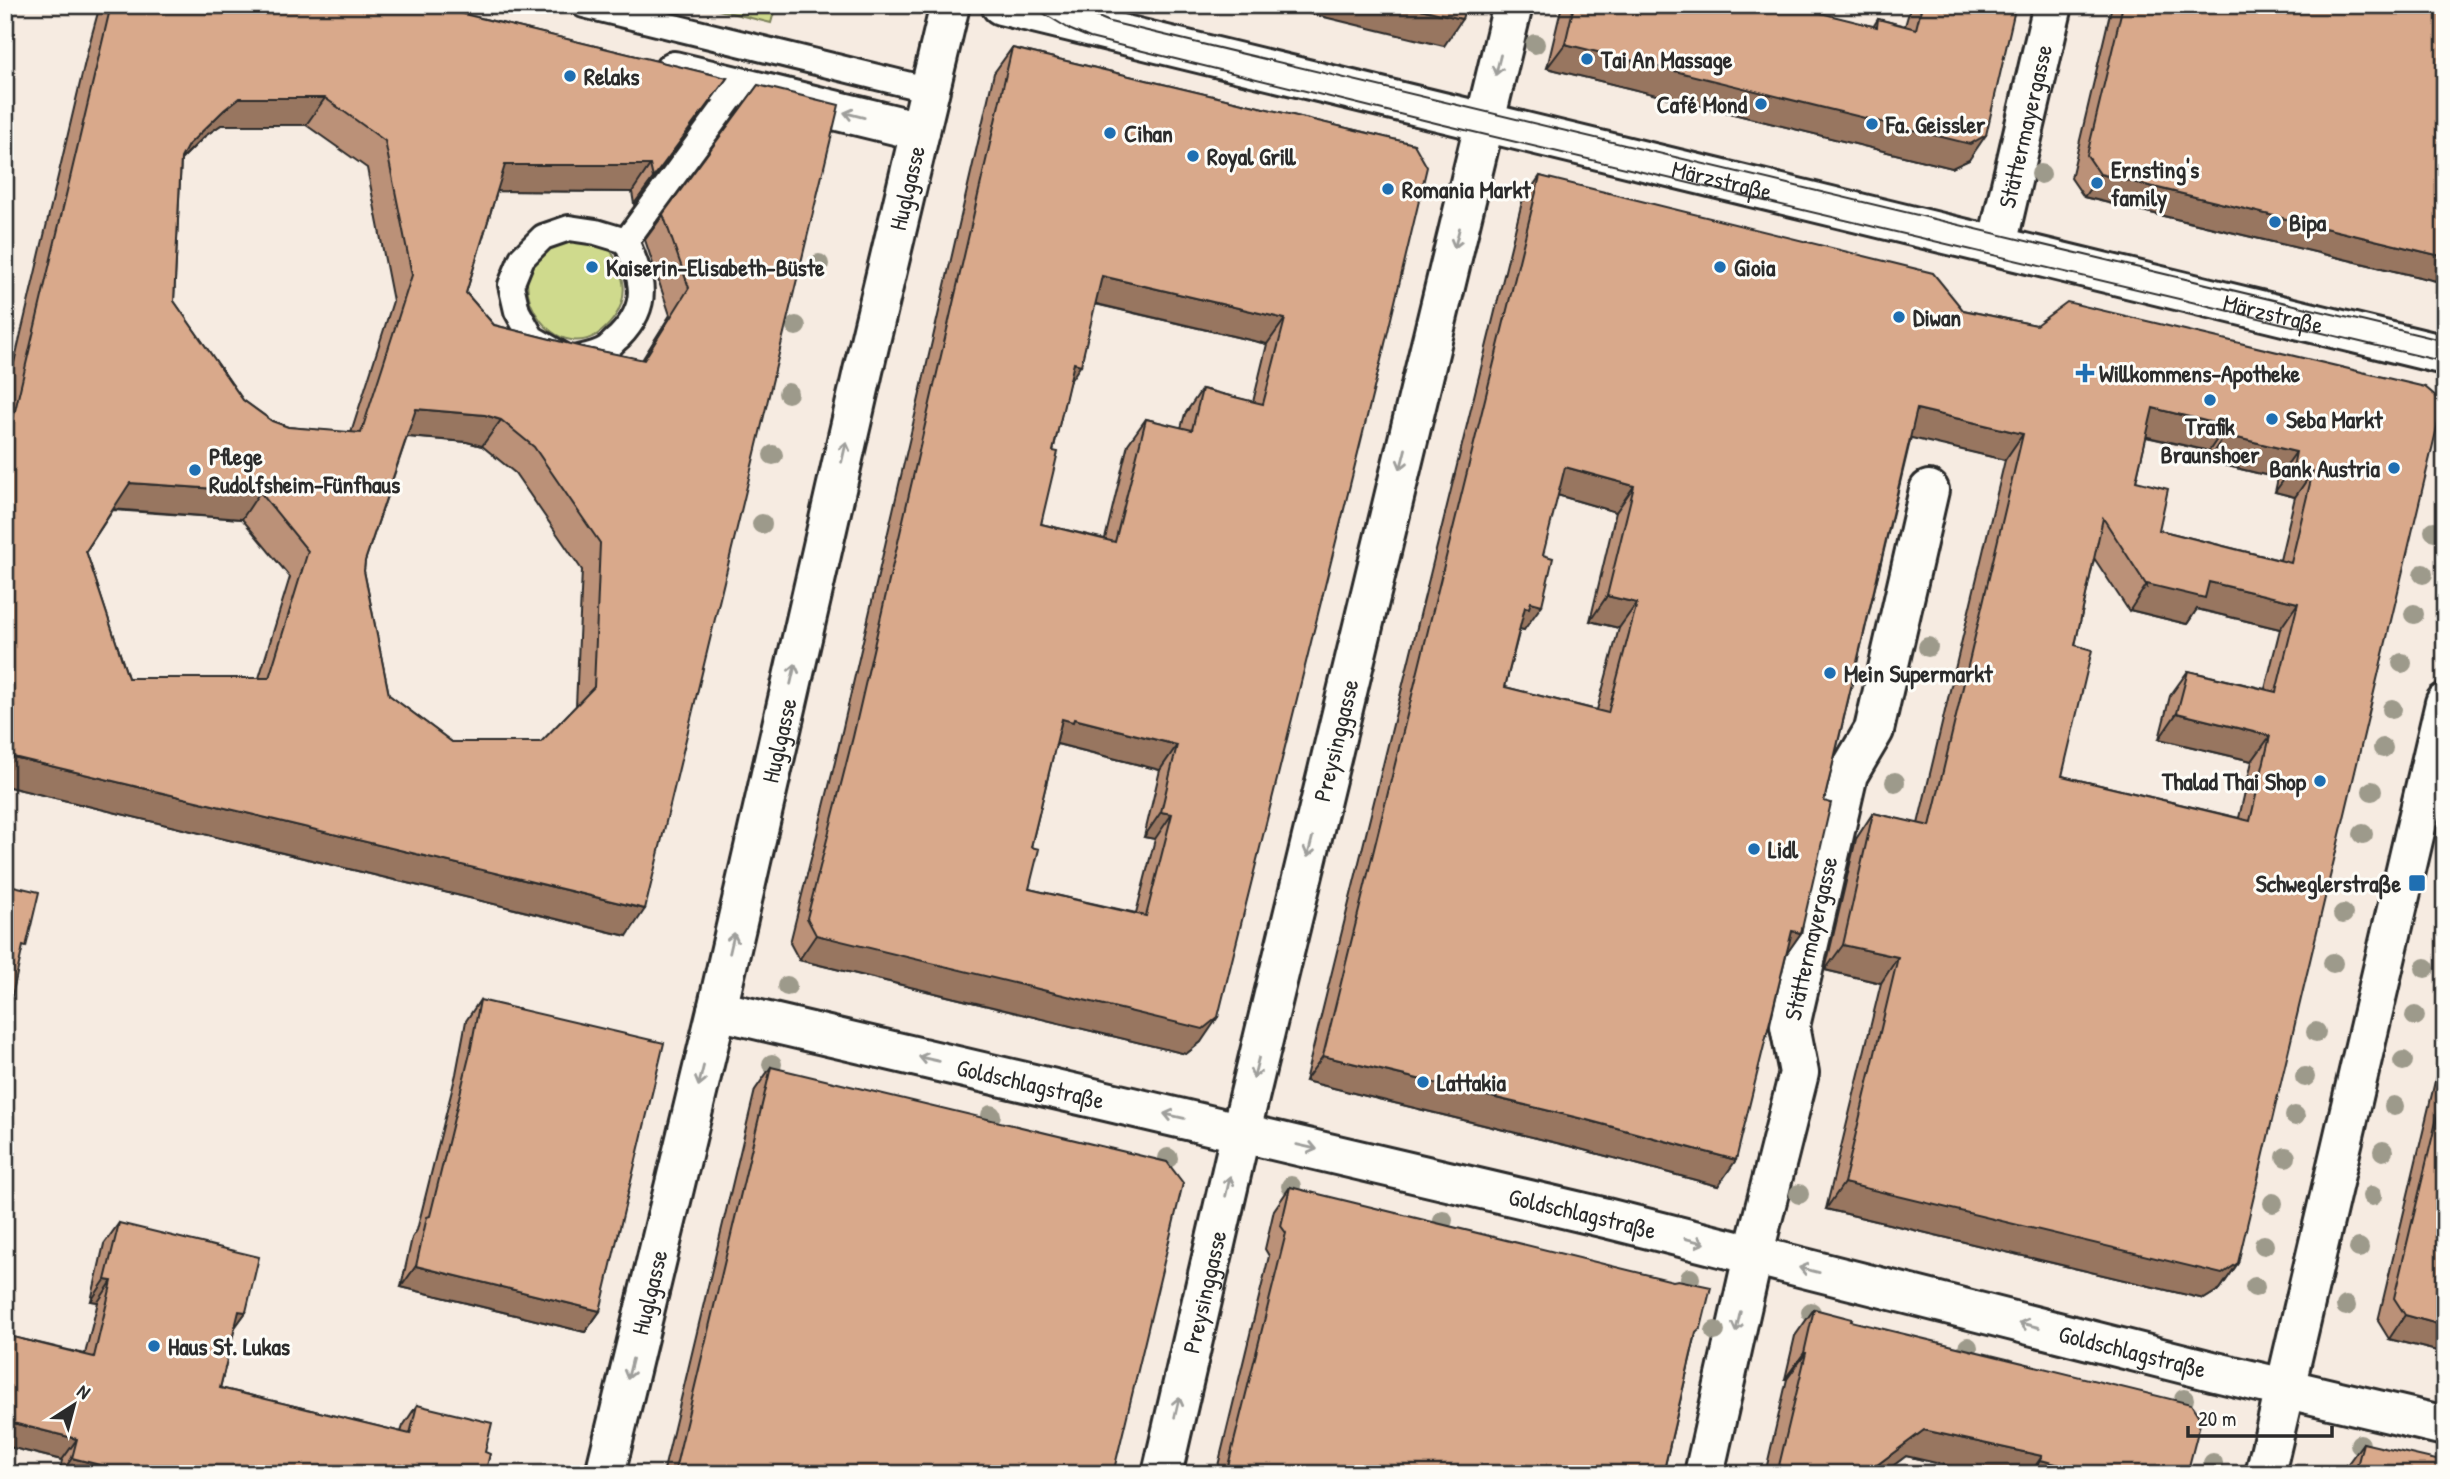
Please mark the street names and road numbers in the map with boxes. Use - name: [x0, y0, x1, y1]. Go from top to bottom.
- street label: Stättermayergasse: [1990, 41, 2059, 211]
- street label: Huglgasse: [881, 142, 932, 233]
- street label: Märzstraße: [1669, 152, 1776, 207]
- street label: Märzstraße: [2220, 286, 2327, 341]
- street label: Preysinggasse: [1305, 675, 1366, 805]
- street label: Huglgasse: [753, 694, 804, 786]
- street label: Stättermayergasse: [1776, 853, 1845, 1023]
- street label: Goldschlagstraße: [954, 1051, 1108, 1116]
- street label: Goldschlagstraße: [1506, 1180, 1660, 1246]
- street label: Preysinggasse: [1174, 1227, 1234, 1356]
- street label: Huglgasse: [623, 1246, 675, 1338]
- street label: Goldschlagstraße: [2056, 1317, 2210, 1385]

